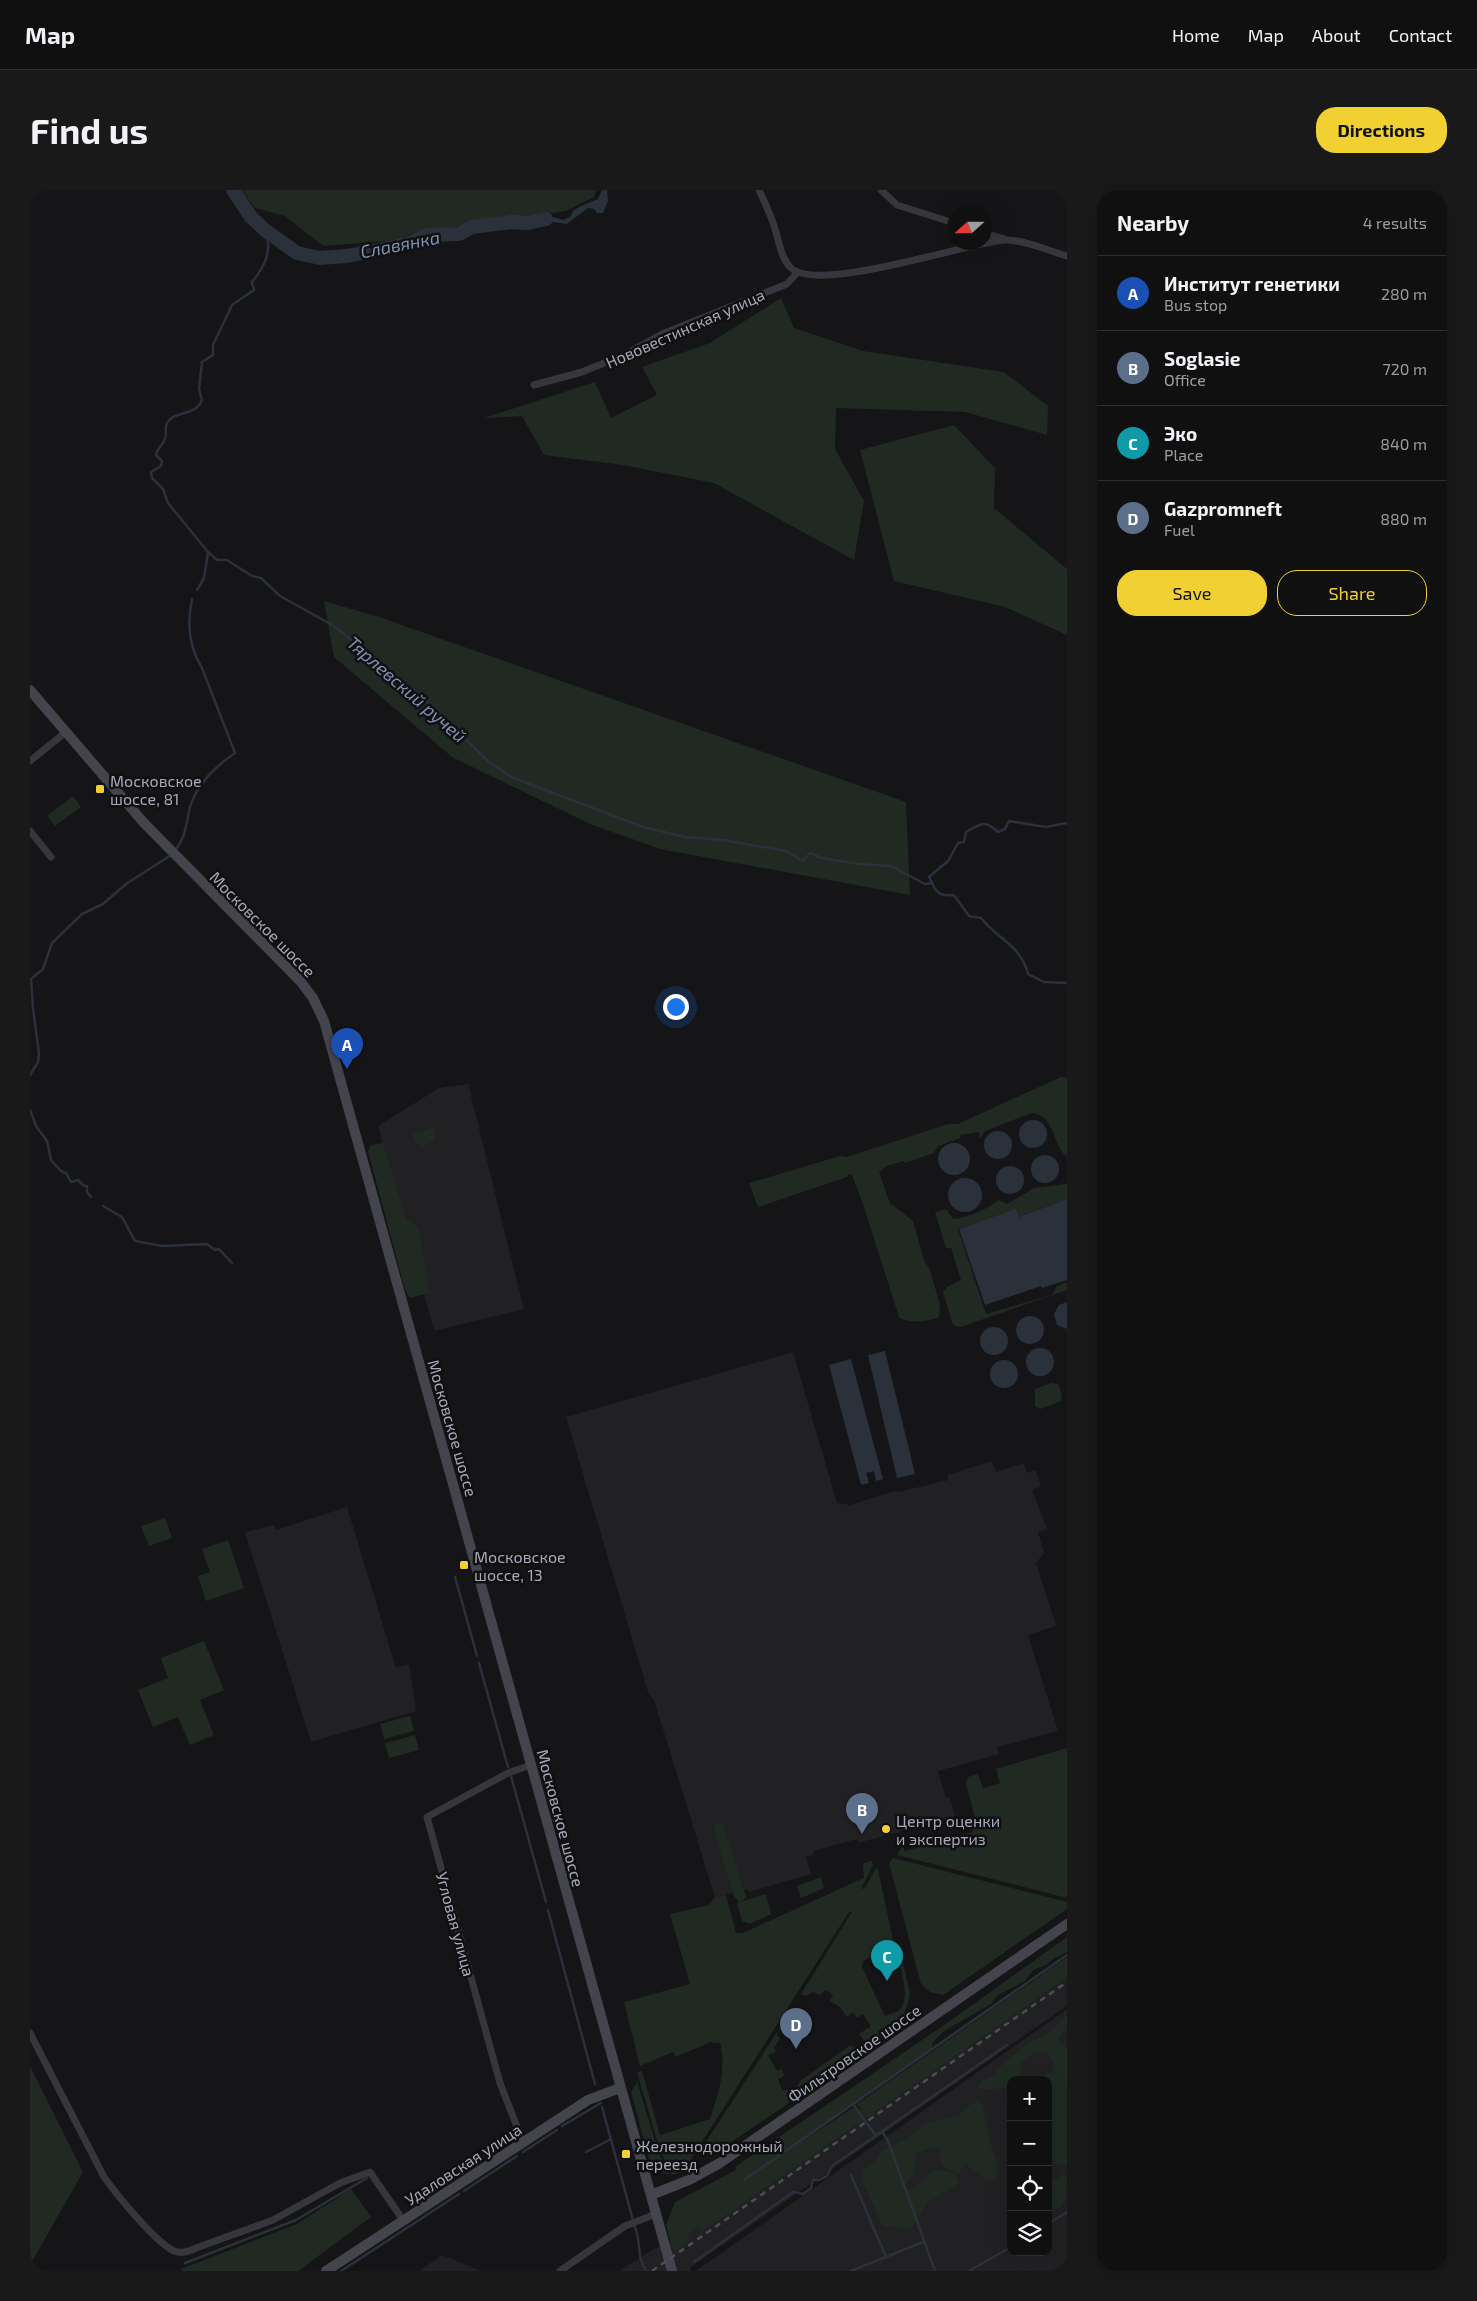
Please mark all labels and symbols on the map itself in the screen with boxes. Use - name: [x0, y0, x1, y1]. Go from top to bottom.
- north arrow: [947, 205, 992, 250]
- water label: Славянка: [358, 226, 442, 262]
- street label: Нововестинская улица: [603, 284, 768, 373]
- water label: Тярлевский ручей: [343, 631, 471, 747]
- place label: Московское шоссе, 81: [110, 771, 202, 808]
- marker: Московское шоссе, 81: [94, 783, 106, 795]
- street label: Московское шоссе: [206, 867, 320, 981]
- your location: [663, 994, 689, 1020]
- pin: A: [331, 1028, 363, 1069]
- street label: Московское шоссе: [424, 1357, 482, 1499]
- place label: Московское шоссе, 13: [474, 1547, 566, 1584]
- marker: Московское шоссе, 13: [458, 1559, 470, 1571]
- street label: Московское шоссе: [534, 1747, 588, 1889]
- pin: B: [846, 1793, 878, 1834]
- place label: Центр оценки и экспертиз: [896, 1811, 1000, 1848]
- marker: Центр оценки и экспертиз: [880, 1823, 892, 1835]
- street label: Угловая улица: [432, 1870, 479, 1979]
- pin: C: [871, 1940, 903, 1981]
- street label: Фильтровское шоссе: [784, 2000, 924, 2106]
- pin: D: [780, 2008, 812, 2049]
- street label: Удаловская улица: [401, 2119, 525, 2210]
- place label: Железнодорожный переезд: [636, 2136, 783, 2173]
- marker: Железнодорожный переезд: [620, 2148, 632, 2160]

